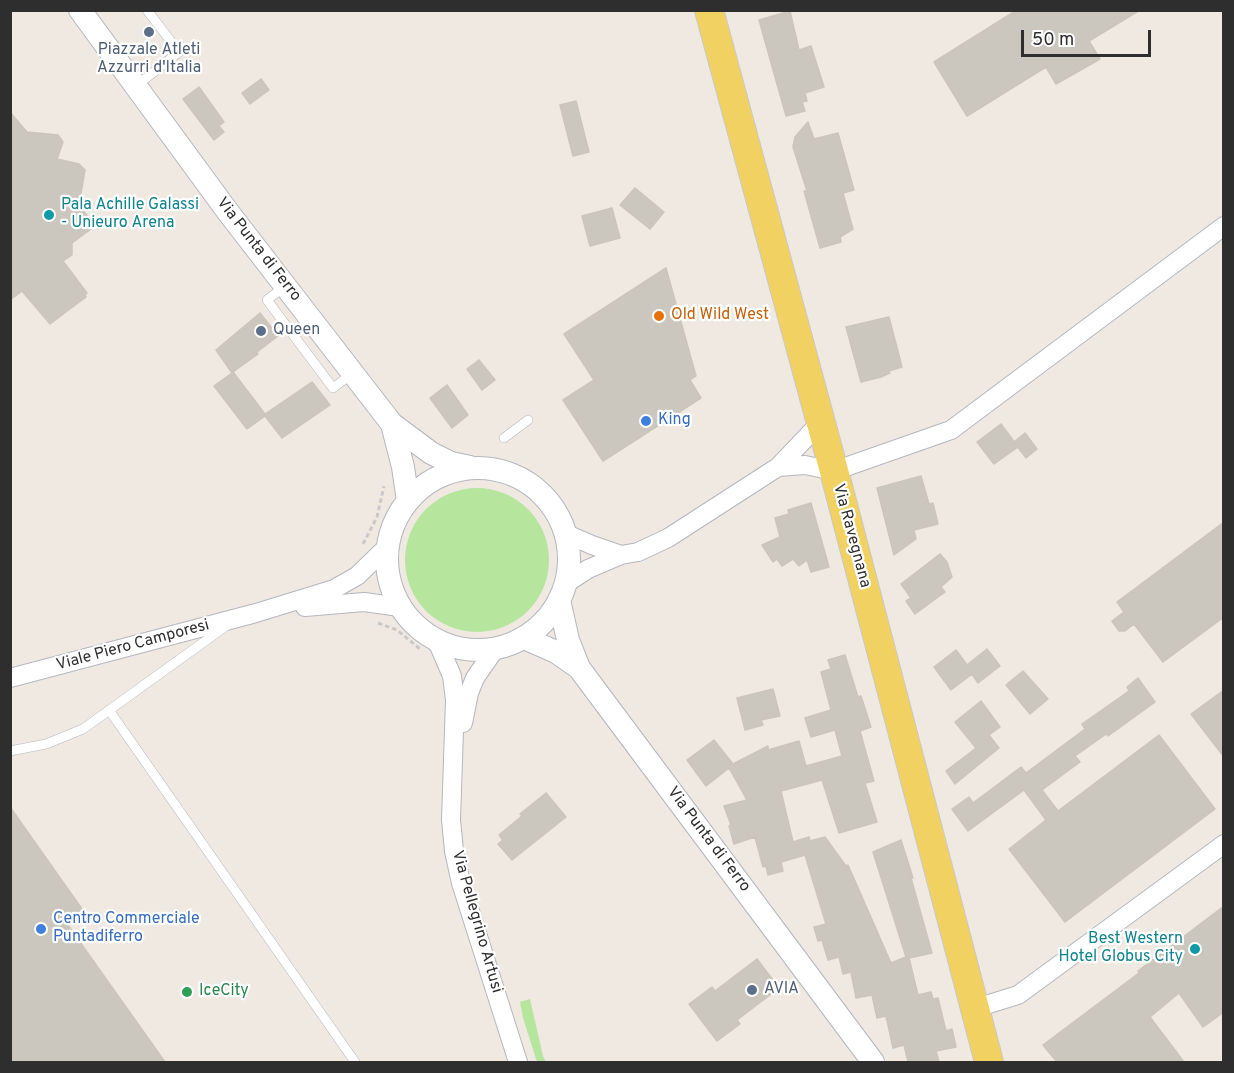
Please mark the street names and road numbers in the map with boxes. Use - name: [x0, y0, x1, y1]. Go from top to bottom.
- street label: Via Punta di Ferro: [211, 194, 305, 306]
- street label: Via Ravegnana: [828, 482, 874, 590]
- street label: Viale Piero Camporesi: [54, 616, 212, 676]
- street label: Via Punta di Ferro: [662, 784, 754, 896]
- street label: Via Pellegrino Artusi: [446, 848, 506, 996]

